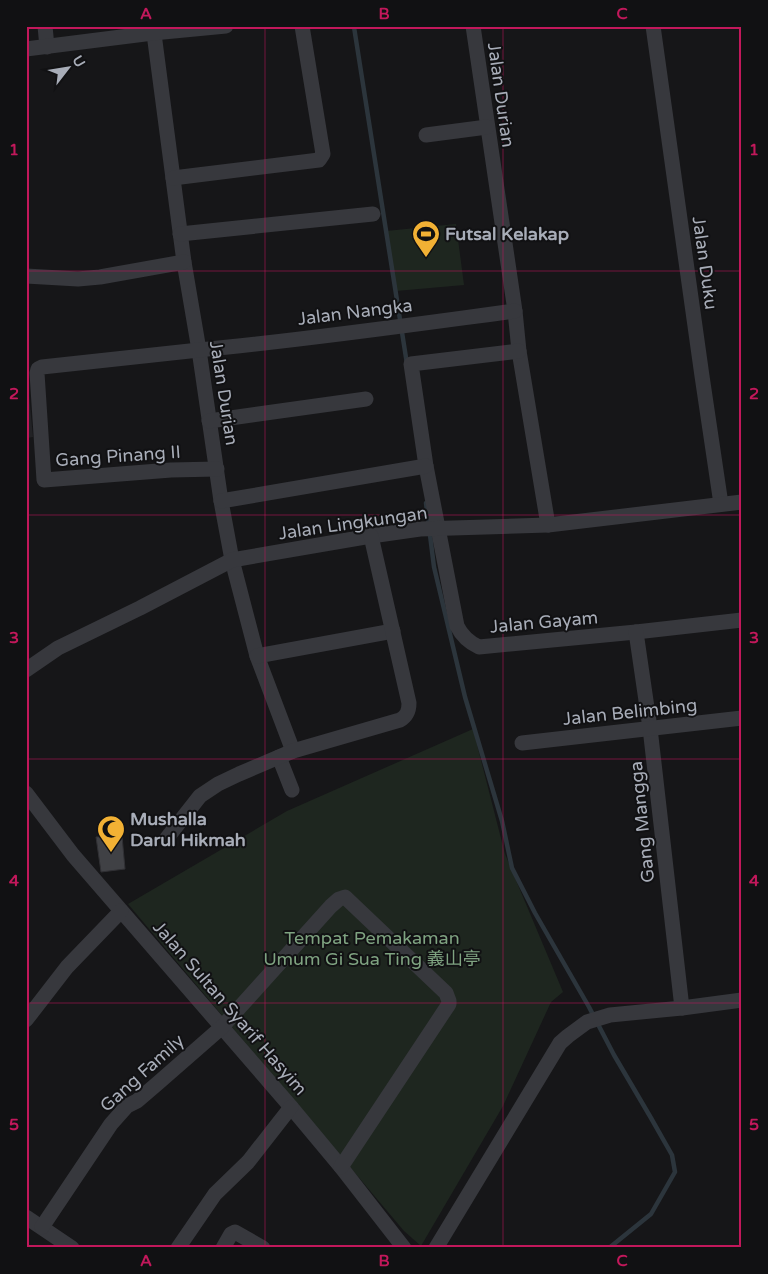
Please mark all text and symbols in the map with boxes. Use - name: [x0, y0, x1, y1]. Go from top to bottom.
- text: A: [140, 4, 152, 24]
- text: B: [378, 4, 390, 24]
- text: C: [616, 4, 628, 24]
- street label: Jalan Durian: [483, 41, 519, 149]
- north arrow: [42, 42, 92, 92]
- text: U: [69, 53, 89, 70]
- text: 1: [9, 140, 19, 160]
- text: 1: [749, 140, 759, 160]
- street label: Jalan Duku: [688, 215, 722, 311]
- sports icon: Futsal Kelakap: [411, 219, 441, 258]
- place label: Futsal Kelakap: [445, 223, 569, 245]
- street label: Jalan Nangka: [296, 294, 414, 330]
- street label: Jalan Durian: [205, 339, 243, 447]
- text: 2: [9, 384, 19, 404]
- text: 2: [749, 384, 759, 404]
- street label: Gang Pinang II: [55, 441, 181, 471]
- street label: Jalan Lingkungan: [277, 502, 429, 544]
- street label: Jalan Gayam: [489, 606, 599, 638]
- text: 3: [9, 628, 19, 648]
- text: 3: [749, 628, 759, 648]
- street label: Jalan Belimbing: [562, 694, 698, 730]
- street label: Gang Mangga: [625, 760, 659, 884]
- place label: Mushalla Darul Hikmah: [130, 808, 246, 851]
- mosque icon: Mushalla Darul Hikmah: [96, 814, 126, 853]
- text: 4: [9, 871, 19, 891]
- text: 4: [749, 871, 759, 891]
- street label: Jalan Sultan Syarif Hasyim: [148, 916, 312, 1100]
- park label: Tempat Pemakaman Umum Gi Sua Ting 義山亭: [263, 927, 481, 970]
- street label: Gang Family: [95, 1029, 189, 1117]
- text: 5: [9, 1115, 19, 1135]
- text: 5: [749, 1115, 759, 1135]
- text: A: [140, 1251, 152, 1271]
- text: B: [378, 1251, 390, 1271]
- text: C: [616, 1251, 628, 1271]

